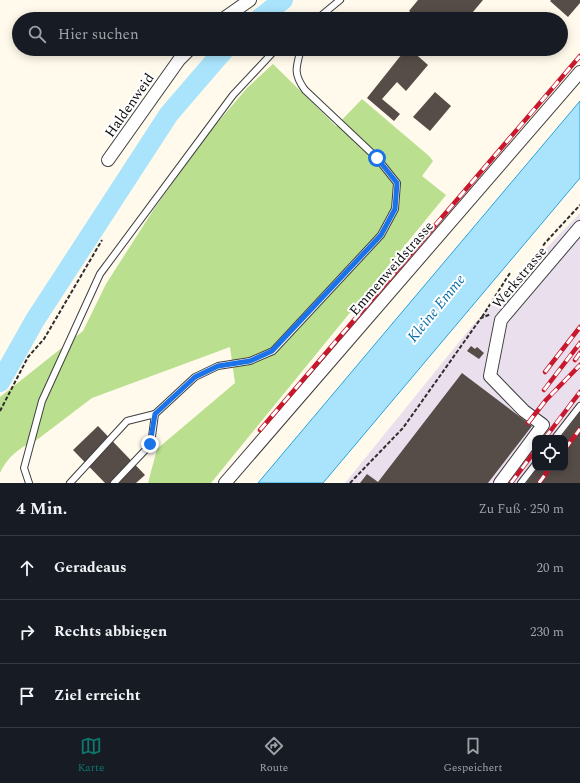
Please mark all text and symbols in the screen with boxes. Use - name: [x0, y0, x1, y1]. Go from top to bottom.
- search box: [12, 12, 568, 56]
- icon: search: [26, 23, 48, 45]
- text: Hier suchen: [58, 23, 139, 46]
- street label: Haldenweid: [99, 69, 159, 142]
- route start: [368, 149, 386, 167]
- street label: Emmenweidstrasse: [344, 216, 439, 320]
- street label: Werkstrasse: [487, 241, 552, 313]
- water label: Kleine Emme: [402, 269, 471, 347]
- route end: [141, 435, 159, 453]
- map controls: [532, 435, 568, 471]
- button: locate: [532, 435, 568, 471]
- text: 4 Min.: [16, 496, 67, 522]
- text: Zu Fuß · 250 m: [478, 499, 564, 519]
- text: Geradeaus: [54, 556, 126, 579]
- icon: ahead: [16, 557, 38, 579]
- text: 20 m: [537, 558, 564, 578]
- text: Rechts abbiegen: [54, 620, 167, 643]
- icon: right: [16, 621, 38, 643]
- text: 230 m: [530, 622, 564, 642]
- text: Ziel erreicht: [54, 684, 140, 707]
- icon: arrive: [16, 685, 38, 707]
- tab: Karte: [78, 735, 104, 776]
- tab: Route: [260, 735, 288, 776]
- tab: Gespeichert: [444, 735, 502, 776]

